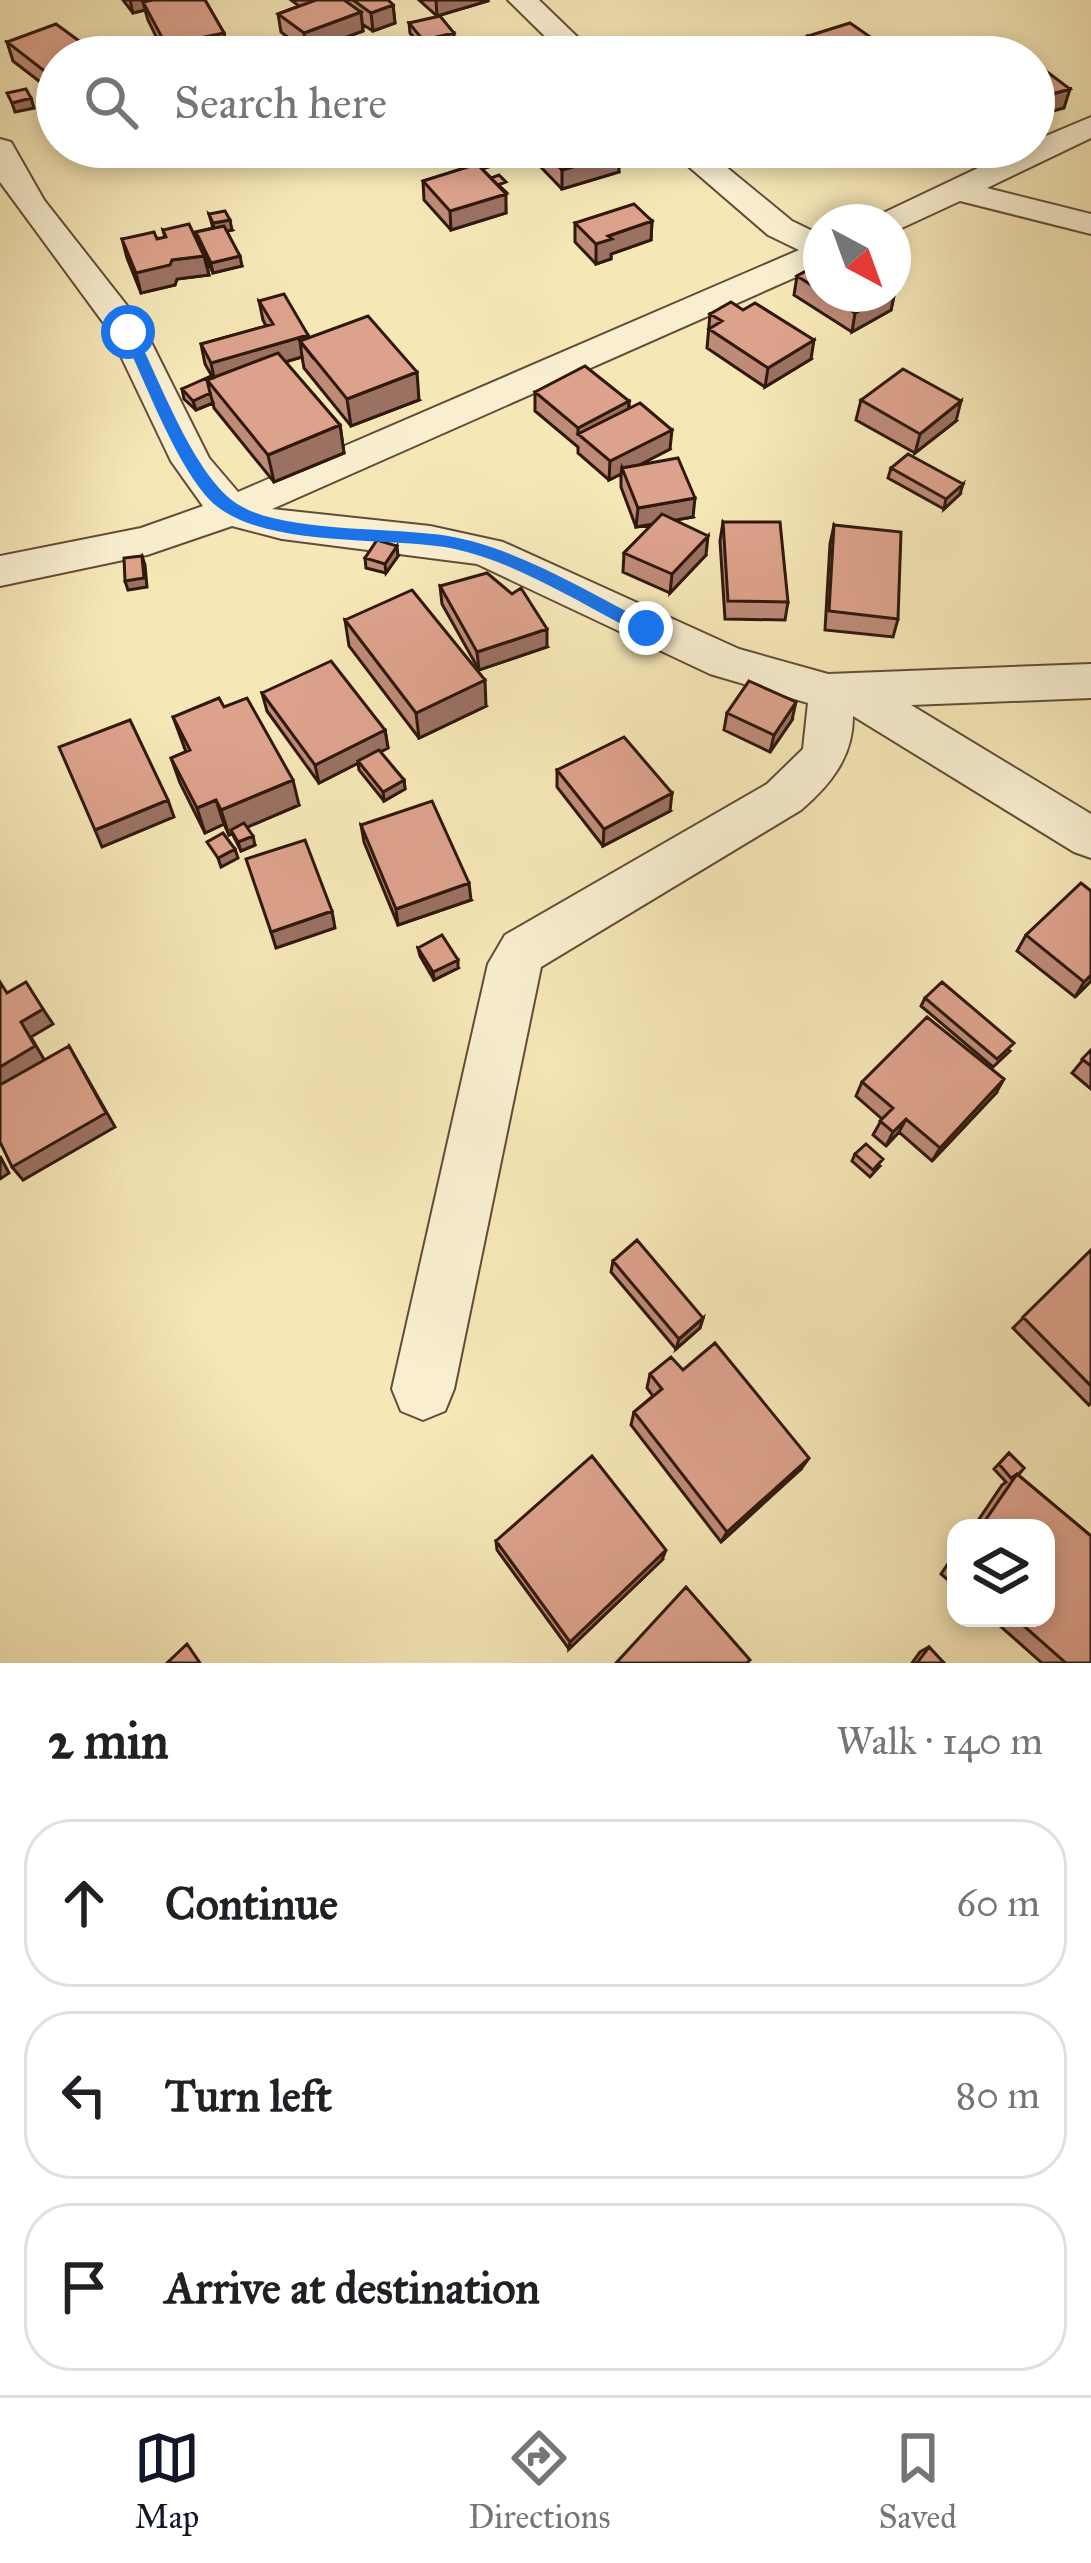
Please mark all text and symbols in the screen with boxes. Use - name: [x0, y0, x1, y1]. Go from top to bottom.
- search box: [36, 36, 1055, 168]
- icon: search: [78, 69, 144, 135]
- text: Search here: [174, 75, 387, 130]
- north arrow: [803, 204, 911, 312]
- route start: [101, 305, 155, 359]
- route end: [619, 601, 673, 655]
- map controls: [947, 1519, 1055, 1627]
- button: layers: [947, 1519, 1055, 1627]
- text: 2 min: [48, 1710, 169, 1772]
- text: Walk · 140 m: [836, 1717, 1043, 1765]
- icon: ahead: [51, 1870, 117, 1936]
- text: Continue: [165, 1876, 338, 1931]
- text: 60 m: [956, 1879, 1040, 1927]
- icon: left: [51, 2062, 117, 2128]
- text: Turn left: [165, 2068, 332, 2123]
- text: 80 m: [955, 2071, 1040, 2119]
- icon: arrive: [51, 2254, 117, 2320]
- text: Arrive at destination: [165, 2260, 540, 2315]
- tab: Map: [134, 2425, 200, 2537]
- tab: Directions: [468, 2425, 610, 2537]
- tab: Saved: [879, 2425, 957, 2537]

